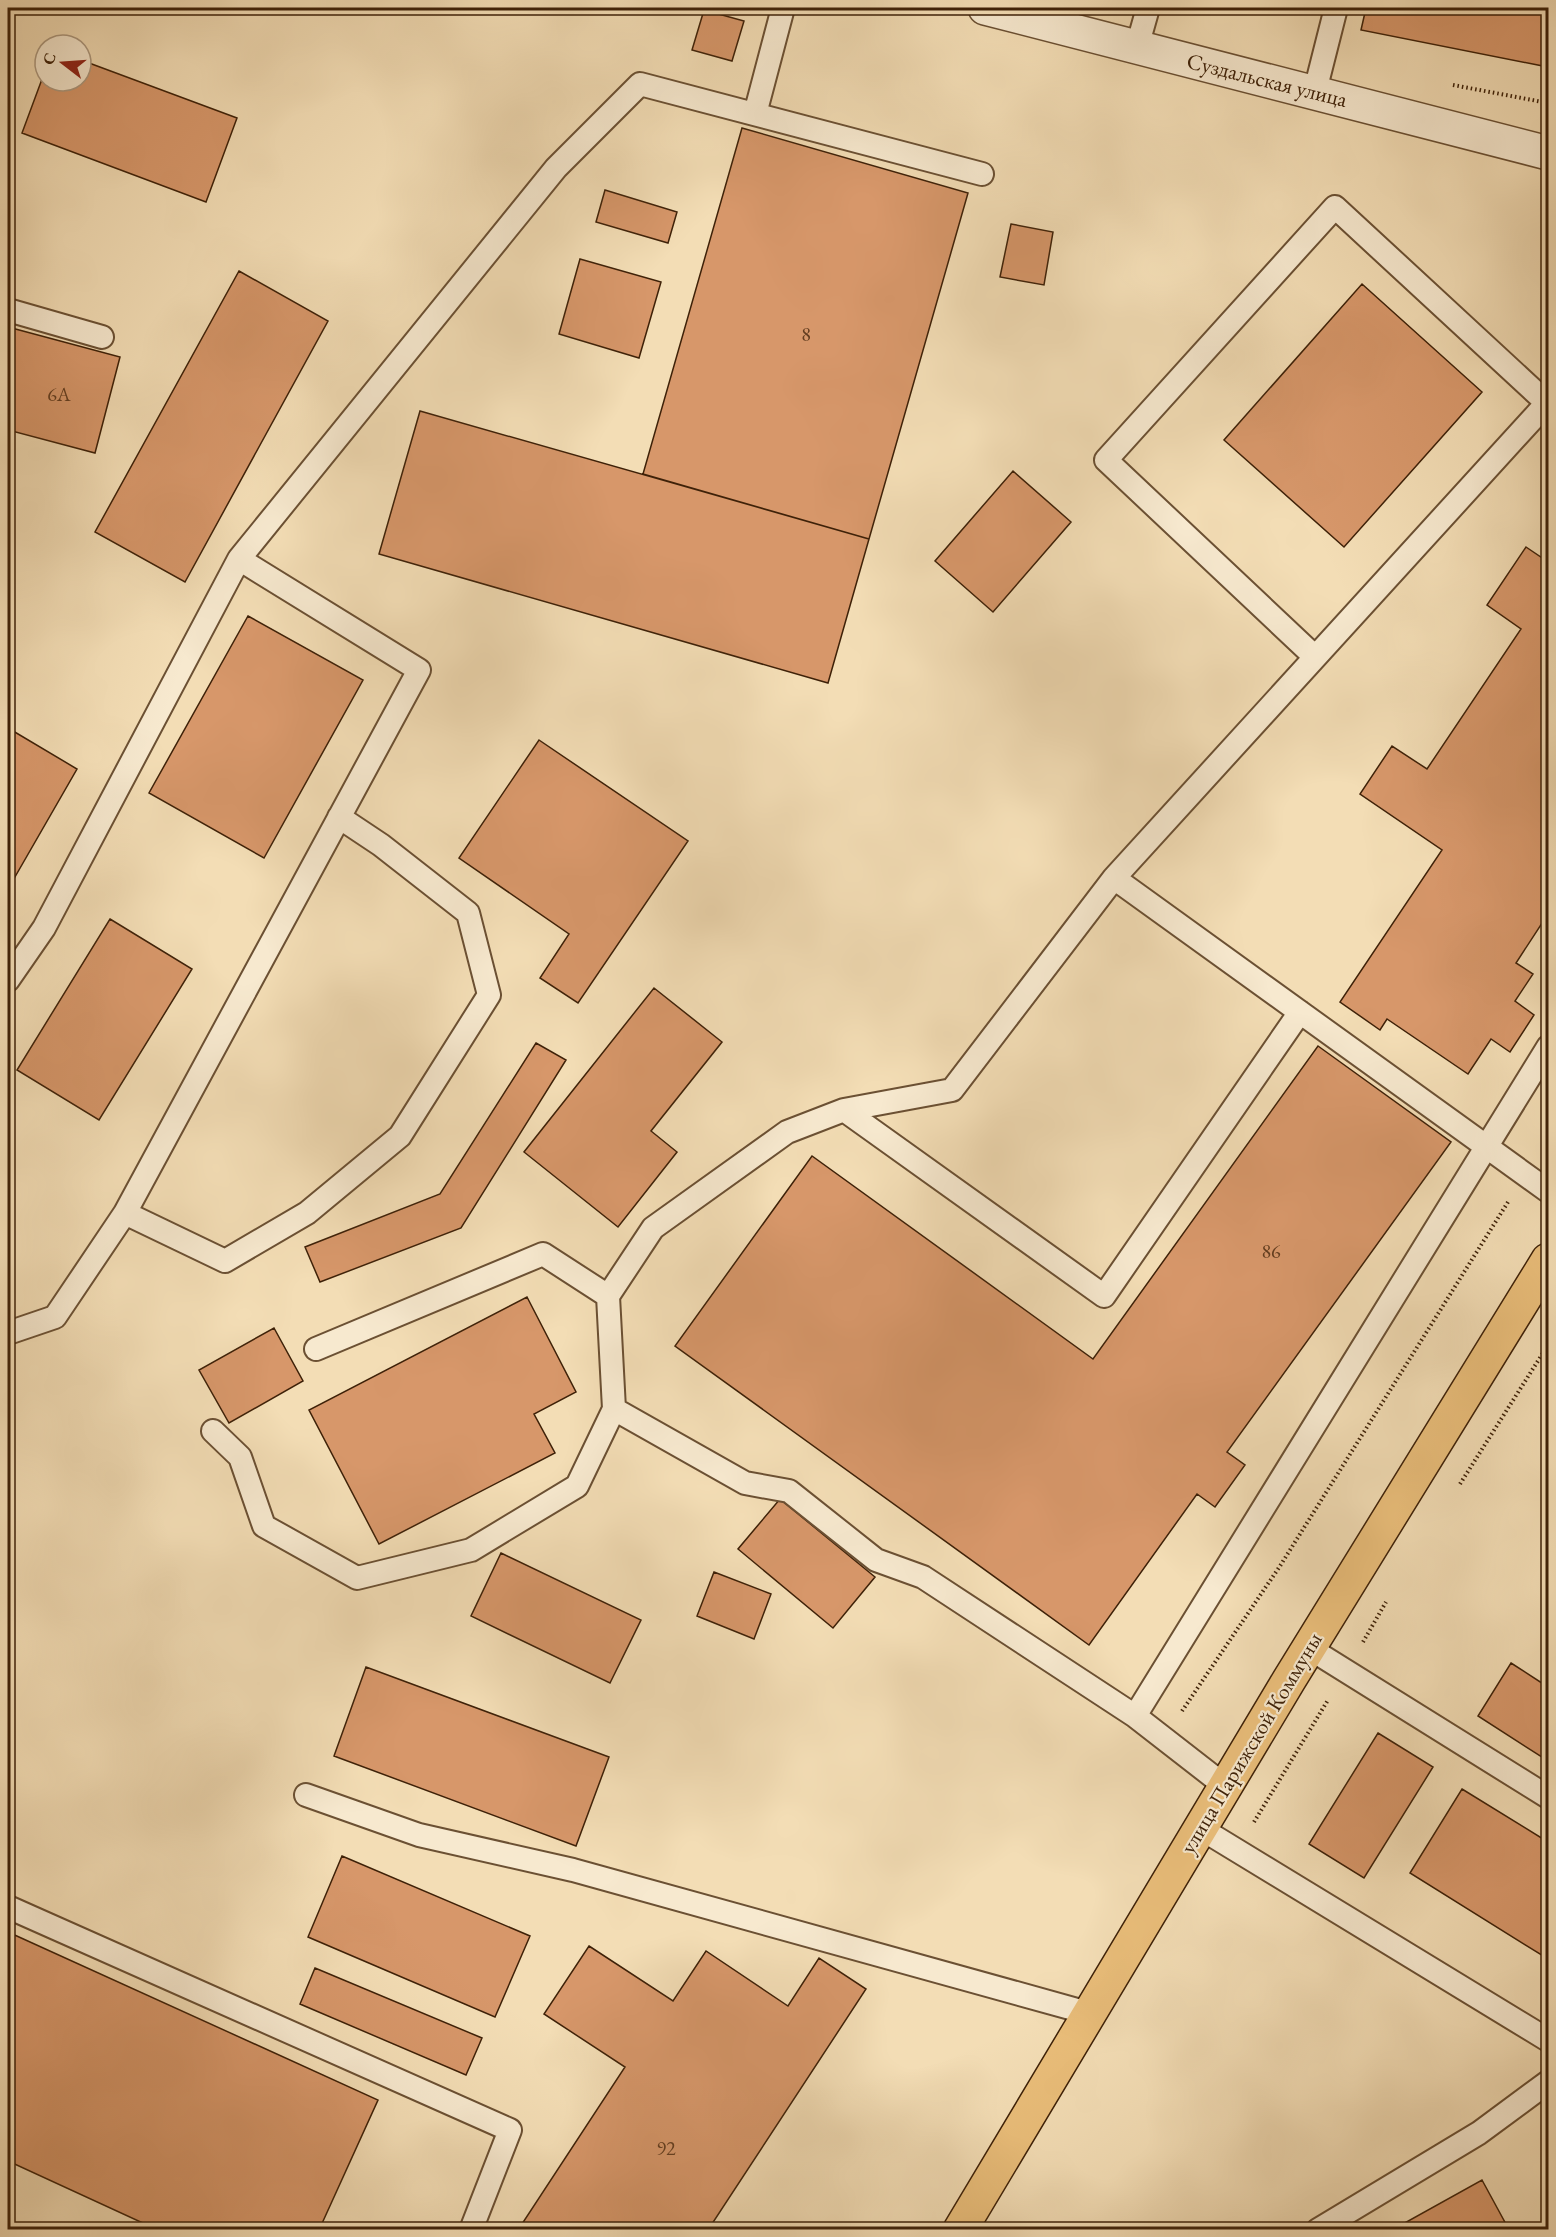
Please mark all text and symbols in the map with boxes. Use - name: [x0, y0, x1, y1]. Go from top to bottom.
- north arrow: [33, 33, 93, 93]
- street label: Суздальская улица: [1184, 46, 1351, 114]
- text: С: [37, 50, 61, 67]
- house number: 8: [801, 321, 811, 347]
- house number: 6А: [47, 381, 71, 407]
- house number: 86: [1261, 1238, 1281, 1264]
- street label: улица Парижской Коммуны: [1173, 1627, 1329, 1859]
- house number: 92: [656, 2135, 676, 2161]

